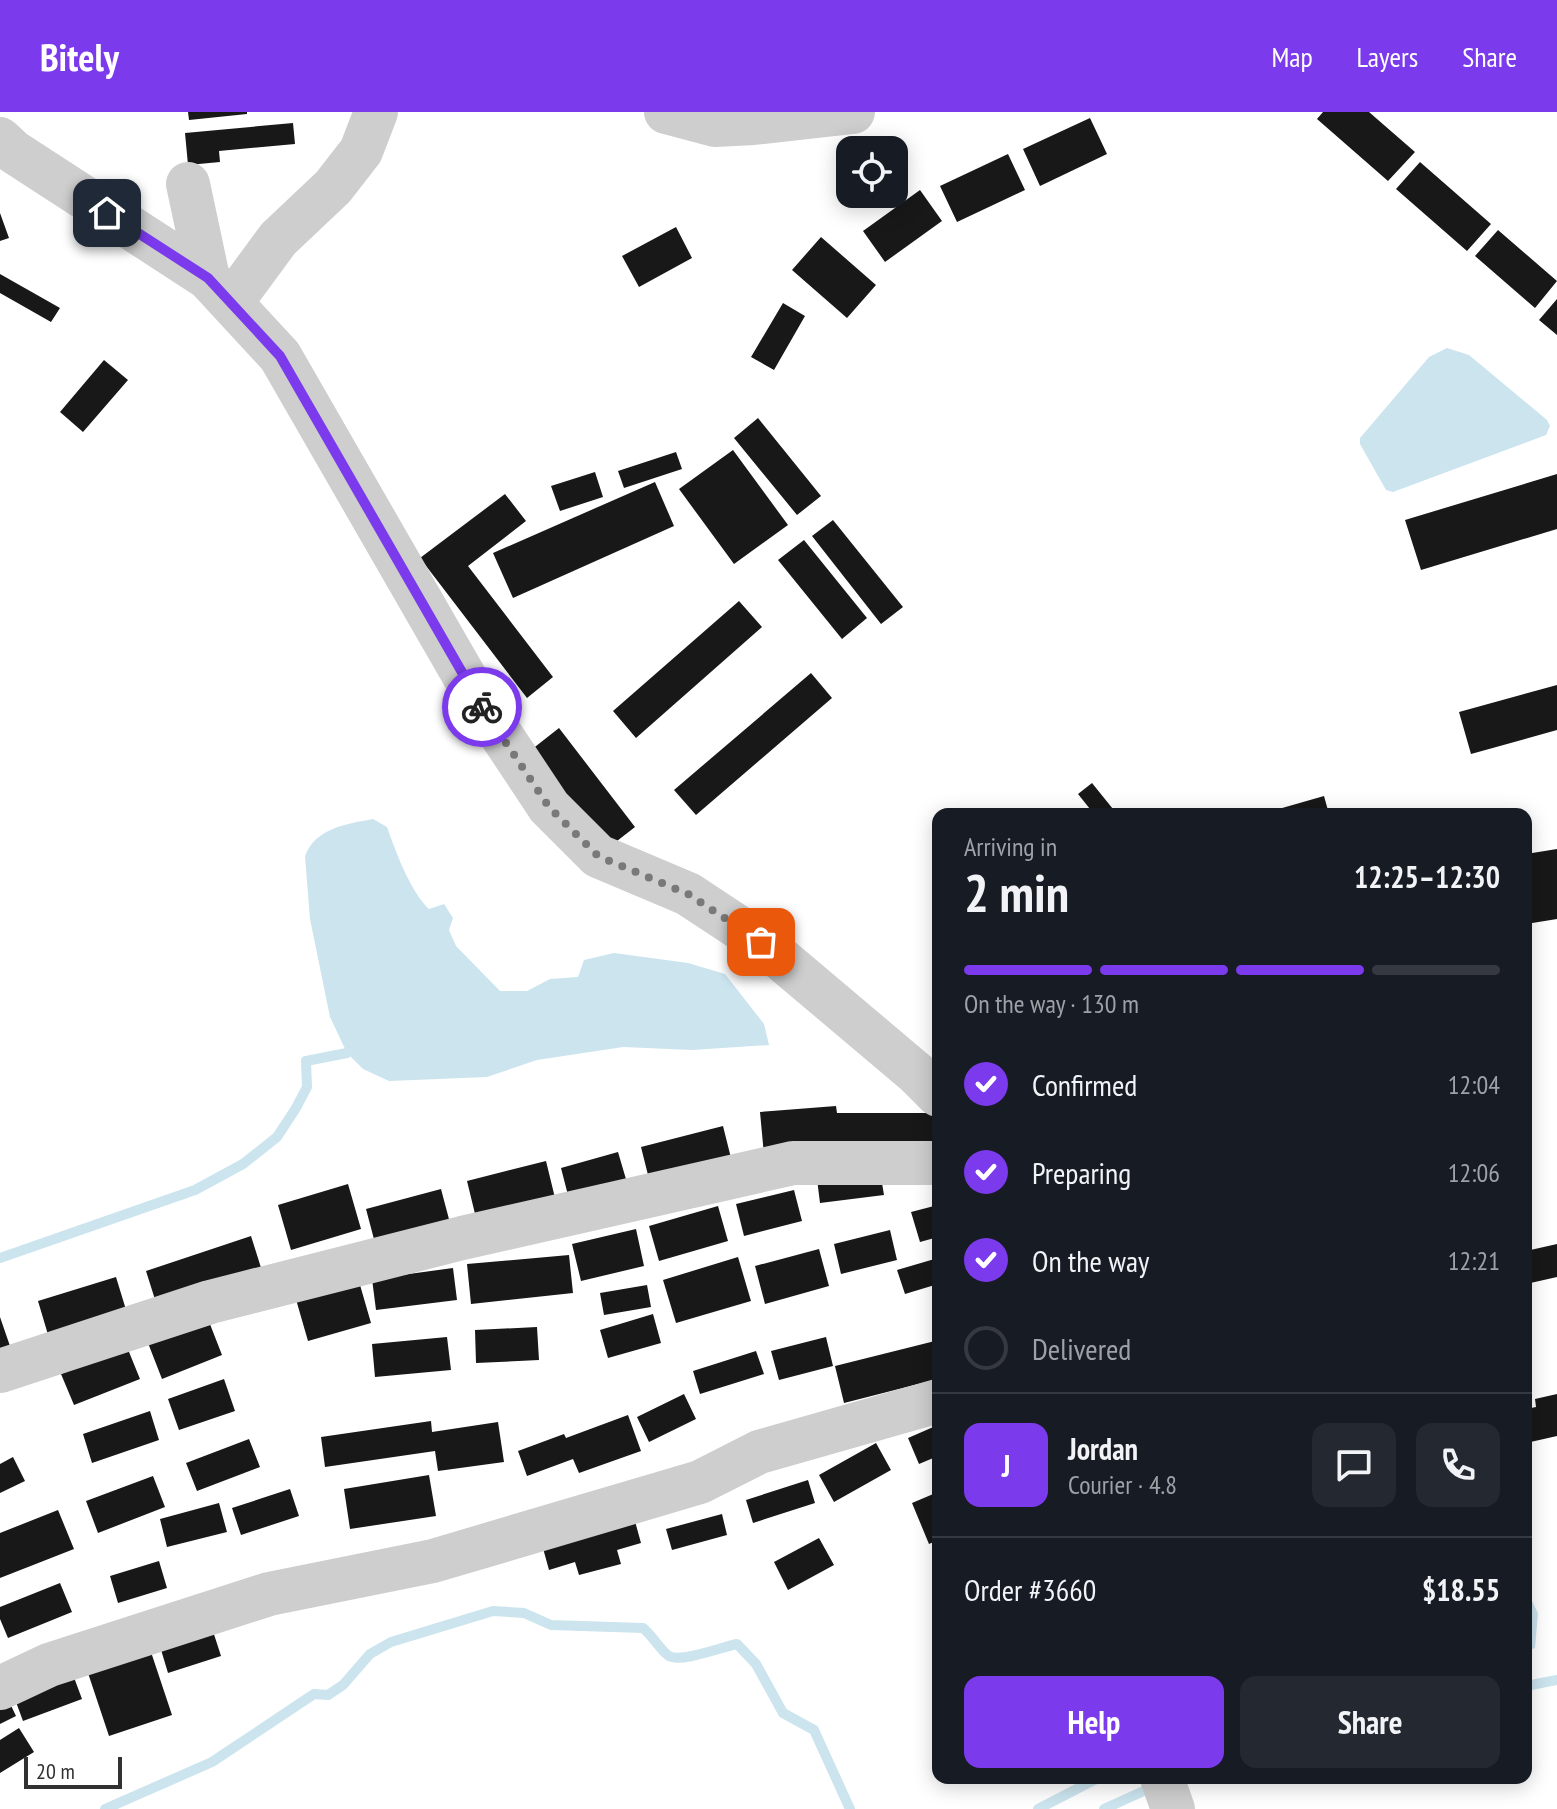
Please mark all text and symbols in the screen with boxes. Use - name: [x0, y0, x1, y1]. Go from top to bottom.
- text: Bitely: [40, 32, 119, 81]
- text: Map: [1271, 38, 1313, 75]
- text: Layers: [1357, 38, 1418, 75]
- text: Share: [1462, 38, 1517, 75]
- map controls: [836, 136, 908, 208]
- button: locate: [836, 136, 908, 208]
- pin: [73, 179, 141, 247]
- icon: home: [85, 191, 129, 235]
- courier: [442, 667, 522, 747]
- icon: bike: [460, 685, 504, 729]
- text: Arriving in: [964, 830, 1057, 863]
- text: 12:25–12:30: [1354, 857, 1500, 896]
- text: 2 min: [964, 859, 1069, 926]
- pin: [727, 908, 795, 976]
- icon: bag: [739, 920, 783, 964]
- text: On the way · 130 m: [964, 987, 1139, 1020]
- icon: check: [964, 1062, 1008, 1106]
- text: Confirmed: [1032, 1065, 1137, 1104]
- text: 12:04: [1448, 1068, 1500, 1101]
- icon: check: [964, 1150, 1008, 1194]
- text: Preparing: [1032, 1153, 1131, 1192]
- text: 12:06: [1448, 1156, 1500, 1189]
- icon: check: [964, 1238, 1008, 1282]
- text: On the way: [1032, 1241, 1149, 1280]
- text: 12:21: [1448, 1244, 1500, 1277]
- text: Delivered: [1032, 1329, 1131, 1368]
- button: chat: [1312, 1423, 1396, 1507]
- button: phone: [1416, 1423, 1500, 1507]
- text: Jordan: [1068, 1429, 1138, 1468]
- text: J: [1002, 1446, 1010, 1485]
- text: Courier · 4.8: [1068, 1468, 1177, 1501]
- text: Order #3660: [964, 1570, 1096, 1609]
- text: $18.55: [1422, 1570, 1500, 1609]
- button: Help: [964, 1676, 1224, 1768]
- button: Share: [1240, 1676, 1500, 1768]
- scale bar: [24, 1753, 122, 1789]
- text: 20 m: [36, 1757, 75, 1785]

